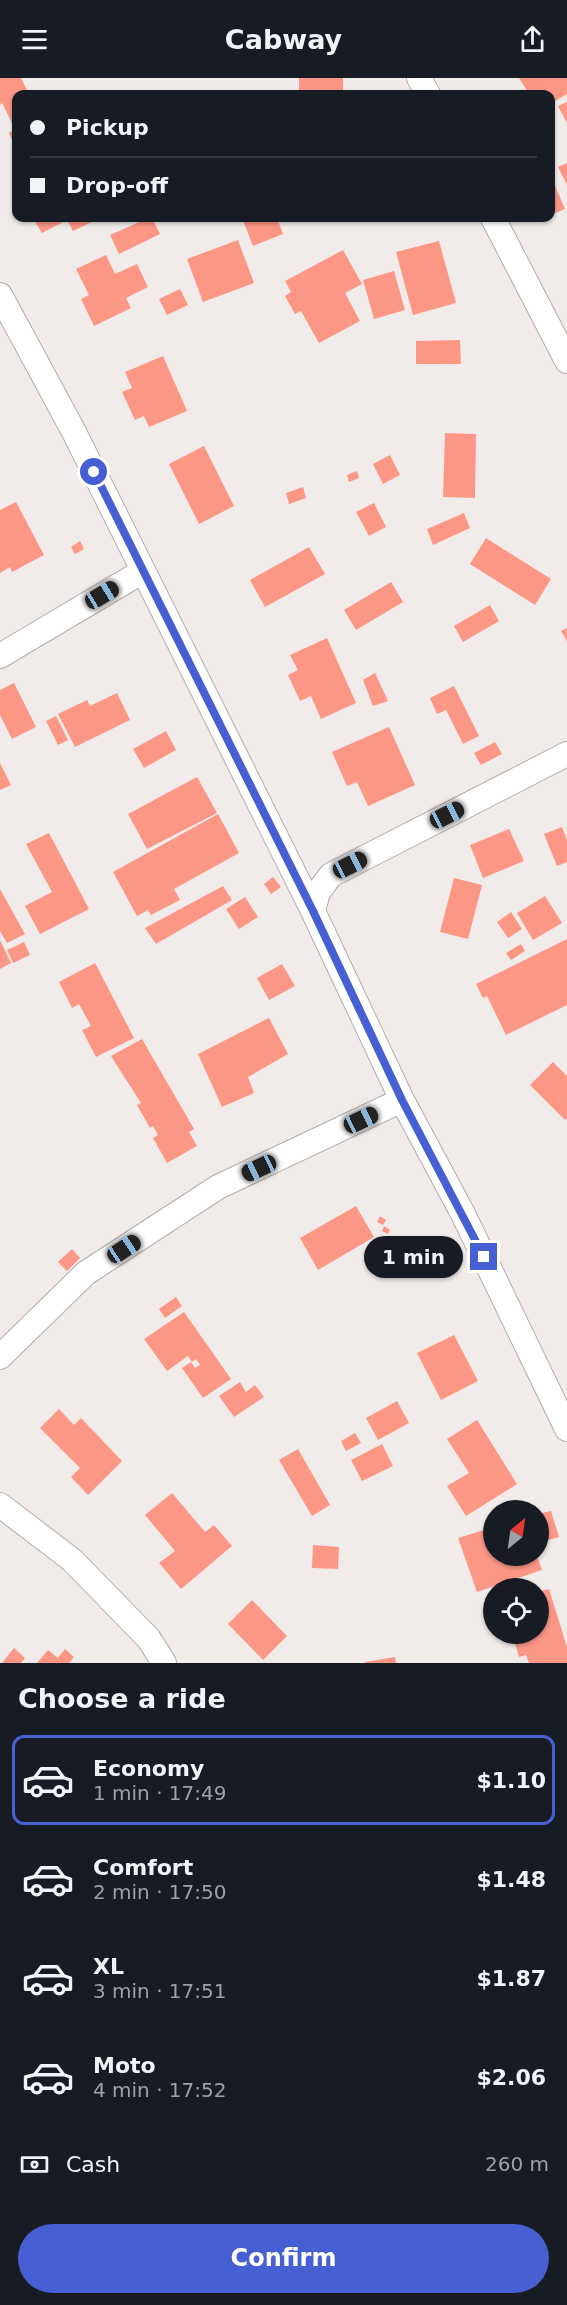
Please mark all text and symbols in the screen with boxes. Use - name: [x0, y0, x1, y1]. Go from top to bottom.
- icon: menu: [18, 23, 51, 56]
- icon: share: [516, 23, 549, 56]
- text: Cabway: [225, 24, 342, 55]
- text: Pickup: [66, 115, 149, 140]
- text: Drop-off: [66, 173, 168, 198]
- route start: [80, 458, 107, 485]
- car: [82, 578, 122, 612]
- car: [427, 799, 467, 831]
- car: [330, 849, 370, 881]
- car: [341, 1104, 381, 1136]
- car: [239, 1152, 279, 1184]
- car: [104, 1232, 144, 1266]
- callout: 1 min: [364, 1236, 463, 1278]
- route end: [470, 1243, 497, 1270]
- text: 1 min: [382, 1245, 445, 1269]
- north arrow: [483, 1500, 549, 1566]
- map controls: [483, 1500, 549, 1644]
- button: locate: [483, 1578, 549, 1644]
- text: Choose a ride: [18, 1683, 226, 1714]
- icon: car: [21, 1753, 75, 1807]
- text: Economy: [93, 1756, 204, 1781]
- text: $1.10: [476, 1768, 546, 1793]
- text: 1 min · 17:49: [93, 1781, 227, 1805]
- icon: car: [21, 1852, 75, 1906]
- text: Comfort: [93, 1855, 193, 1880]
- text: $1.48: [476, 1867, 546, 1892]
- text: 2 min · 17:50: [93, 1880, 227, 1904]
- icon: car: [21, 1951, 75, 2005]
- text: XL: [93, 1954, 124, 1979]
- text: $1.87: [476, 1966, 546, 1991]
- text: 3 min · 17:51: [93, 1979, 227, 2003]
- icon: car: [21, 2050, 75, 2104]
- text: Moto: [93, 2053, 156, 2078]
- text: $2.06: [476, 2065, 546, 2090]
- text: 4 min · 17:52: [93, 2078, 227, 2102]
- icon: cash: [18, 2148, 51, 2181]
- text: Cash: [66, 2152, 120, 2177]
- text: 260 m: [485, 2152, 549, 2176]
- button: Confirm: [18, 2224, 549, 2293]

